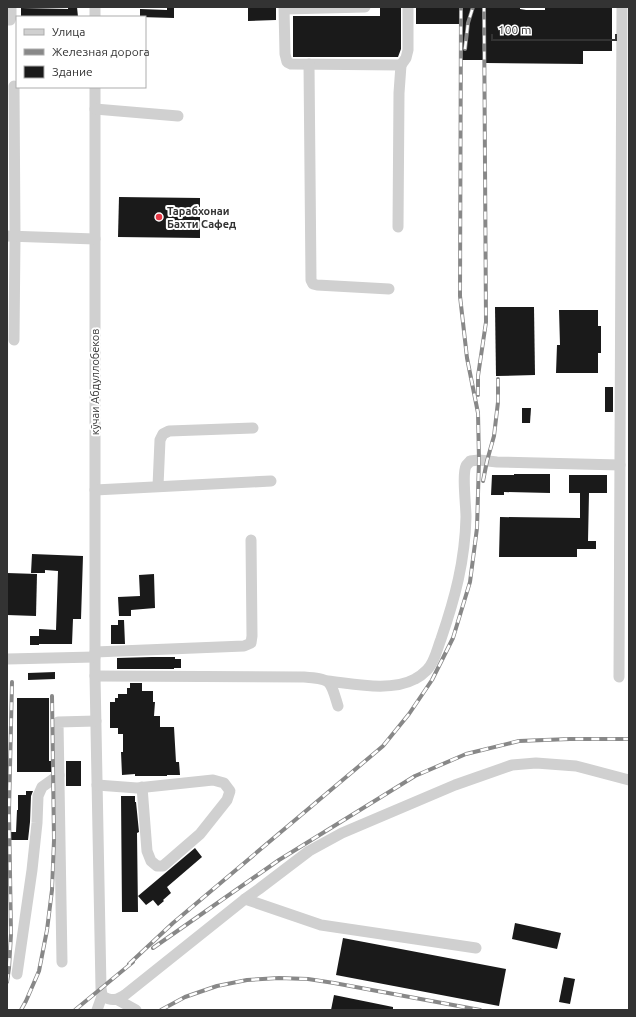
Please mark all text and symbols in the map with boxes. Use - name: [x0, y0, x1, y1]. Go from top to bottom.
- legend: [16, 16, 146, 88]
- scale bar: [492, 16, 616, 42]
- text: 100 m: [498, 23, 531, 36]
- text: Улица: [52, 25, 85, 38]
- text: Железная дорога: [52, 45, 150, 58]
- text: Здание: [52, 65, 93, 78]
- place label: Тарабхонаи Бахти Сафед: [167, 205, 236, 230]
- marker: Тарабхонаи Бахти Сафед: [154, 212, 164, 222]
- street label: кӯчаи Абдуллобеков: [89, 329, 101, 435]

